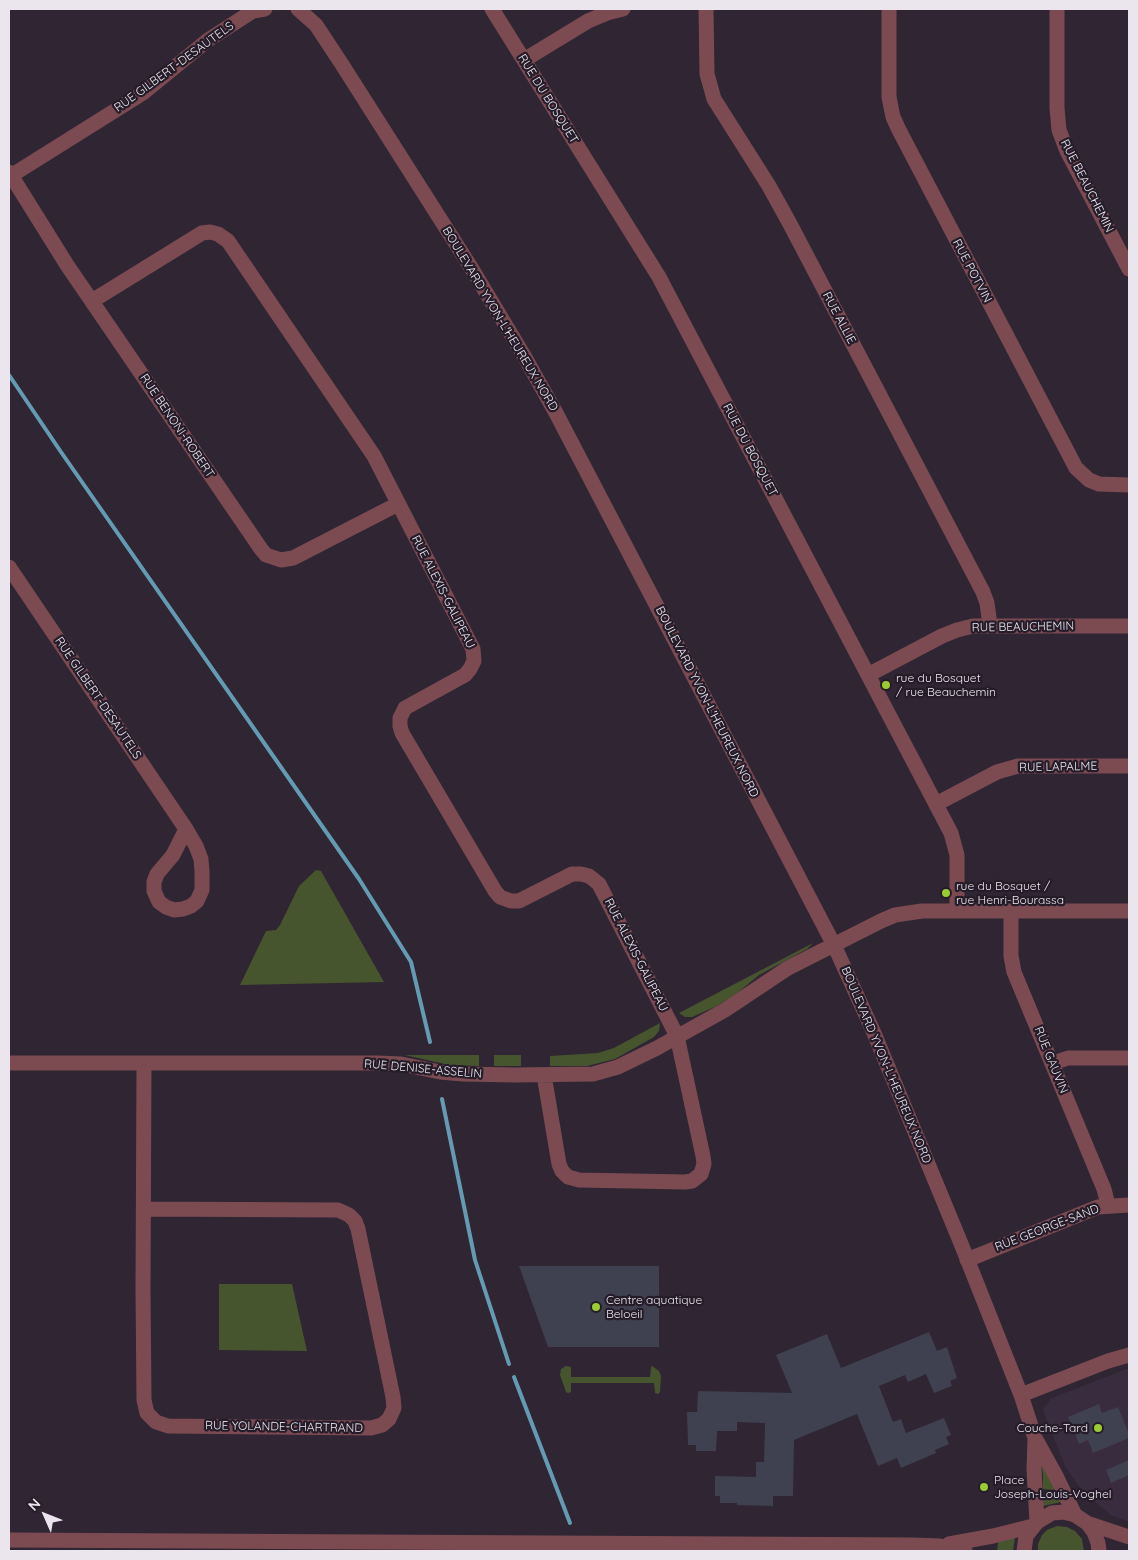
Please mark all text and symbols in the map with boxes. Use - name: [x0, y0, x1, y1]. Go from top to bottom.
- street label: RUE GILBERT-DESAUTELS: [111, 19, 237, 115]
- street label: RUE DU BOSQUET: [515, 52, 581, 146]
- street label: RUE BEAUCHEMIN: [1057, 137, 1117, 235]
- street label: BOULEVARD YVON-L'HEUREUX NORD: [439, 224, 561, 414]
- street label: RUE POTVIN: [949, 237, 995, 305]
- street label: RUE ALLIE: [819, 289, 859, 347]
- street label: RUE BENONI-ROBERT: [137, 371, 217, 481]
- street label: RUE DU BOSQUET: [720, 401, 780, 499]
- street label: RUE ALEXIS-GALIPEAU: [408, 533, 478, 651]
- street label: BOULEVARD YVON-L'HEUREUX NORD: [652, 604, 762, 800]
- street label: RUE BEAUCHEMIN: [972, 619, 1074, 635]
- street label: RUE GILBERT-DESAUTELS: [52, 634, 144, 762]
- place label: rue du Bosquet / rue Beauchemin: [896, 671, 996, 699]
- marker: rue du Bosquet / rue Beauchemin: [880, 679, 892, 691]
- street label: RUE LAPALME: [1019, 759, 1097, 775]
- place label: rue du Bosquet / rue Henri-Bourassa: [956, 879, 1064, 907]
- marker: rue du Bosquet / rue Henri-Bourassa: [940, 887, 952, 899]
- street label: RUE ALEXIS-GALIPEAU: [601, 896, 671, 1014]
- street label: BOULEVARD YVON-L'HEUREUX NORD: [838, 964, 934, 1166]
- street label: RUE GAUVIN: [1031, 1024, 1071, 1096]
- street label: RUE DENISE-ASSELIN: [363, 1057, 483, 1081]
- street label: RUE GEORGE-SAND: [993, 1201, 1101, 1255]
- place label: Centre aquatique Beloeil: [606, 1293, 702, 1321]
- marker: Centre aquatique Beloeil: [590, 1301, 602, 1313]
- street label: RUE YOLANDE-CHARTRAND: [205, 1418, 363, 1436]
- place label: Couche-Tard: [1017, 1421, 1088, 1435]
- marker: Couche-Tard: [1092, 1422, 1104, 1434]
- place label: Place Joseph-Louis-Voghel: [994, 1473, 1111, 1501]
- marker: Place Joseph-Louis-Voghel: [978, 1481, 990, 1493]
- north arrow: [20, 1490, 70, 1540]
- text: N: [24, 1495, 44, 1515]

